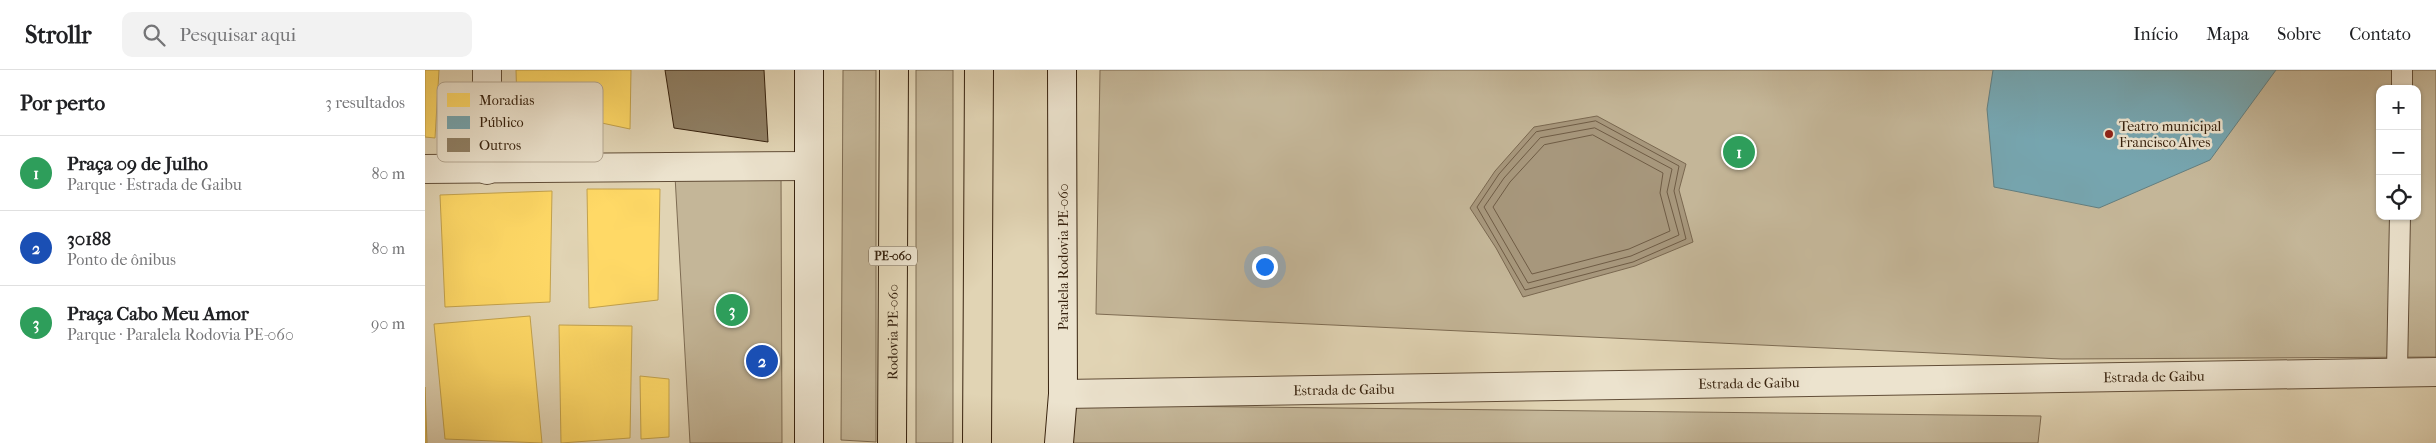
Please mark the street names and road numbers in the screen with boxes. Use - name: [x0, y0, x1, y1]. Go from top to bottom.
- street label: Paralela Rodovia PE-060: [1055, 184, 1072, 330]
- road number: PE-060: [869, 247, 917, 266]
- street label: Rodovia PE-060: [884, 284, 902, 380]
- street label: Estrada de Gaibu: [2103, 368, 2205, 386]
- street label: Estrada de Gaibu: [1698, 374, 1800, 393]
- street label: Estrada de Gaibu: [1293, 381, 1395, 399]

